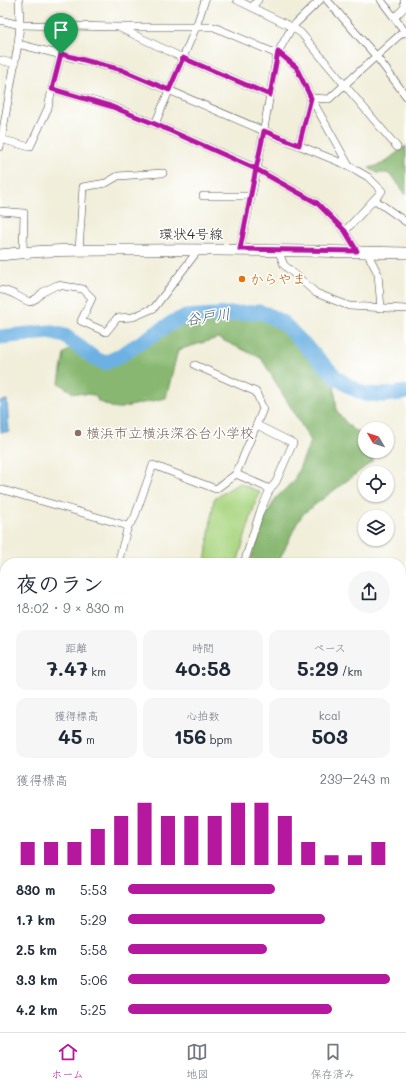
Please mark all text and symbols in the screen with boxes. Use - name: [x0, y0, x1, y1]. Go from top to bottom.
- pin: [44, 13, 78, 54]
- icon: arrive: [50, 19, 72, 41]
- street label: 環状4号線: [159, 224, 223, 243]
- place label: からやま: [250, 269, 306, 288]
- marker: からやま: [237, 274, 247, 284]
- water label: 谷戸川: [184, 303, 232, 329]
- north arrow: [358, 422, 394, 458]
- map controls: [358, 422, 394, 546]
- place label: 横浜市立横浜深谷台小学校: [86, 423, 254, 442]
- marker: 横浜市立横浜深谷台小学校: [73, 428, 83, 438]
- button: locate: [358, 466, 394, 502]
- button: layers: [358, 510, 394, 546]
- text: 夜のラン: [16, 569, 104, 598]
- button: share: [348, 571, 390, 613]
- text: 18:02 · 9 × 830 m: [16, 599, 124, 616]
- text: 距離: [65, 640, 87, 655]
- text: 時間: [192, 640, 214, 655]
- text: ペース: [313, 640, 346, 655]
- text: 7.47: [47, 655, 88, 681]
- text: 40:58: [175, 655, 231, 681]
- text: 5:29: [297, 655, 338, 681]
- text: km: [88, 664, 106, 679]
- text: /km: [338, 664, 362, 679]
- text: 獲得標高: [54, 708, 98, 723]
- text: 心拍数: [186, 708, 219, 723]
- text: kcal: [319, 708, 341, 723]
- text: 45: [58, 723, 82, 749]
- text: 156: [174, 723, 206, 749]
- text: 503: [311, 723, 348, 749]
- text: m: [82, 732, 95, 747]
- text: bpm: [206, 732, 232, 747]
- text: 239–243 m: [320, 770, 390, 787]
- text: 獲得標高: [16, 771, 68, 788]
- text: 830 m: [16, 881, 55, 898]
- text: 5:53: [80, 881, 107, 898]
- text: 1.7 km: [16, 911, 55, 928]
- text: 5:29: [80, 911, 107, 928]
- text: 2.5 km: [16, 941, 57, 958]
- text: 5:58: [80, 941, 107, 958]
- text: 3.3 km: [16, 971, 58, 988]
- text: 5:06: [80, 971, 107, 988]
- text: 4.2 km: [16, 1001, 58, 1018]
- text: 5:25: [80, 1001, 106, 1018]
- tab: ホーム: [51, 1041, 84, 1081]
- tab: 地図: [186, 1041, 208, 1081]
- tab: 保存済み: [311, 1041, 355, 1081]

